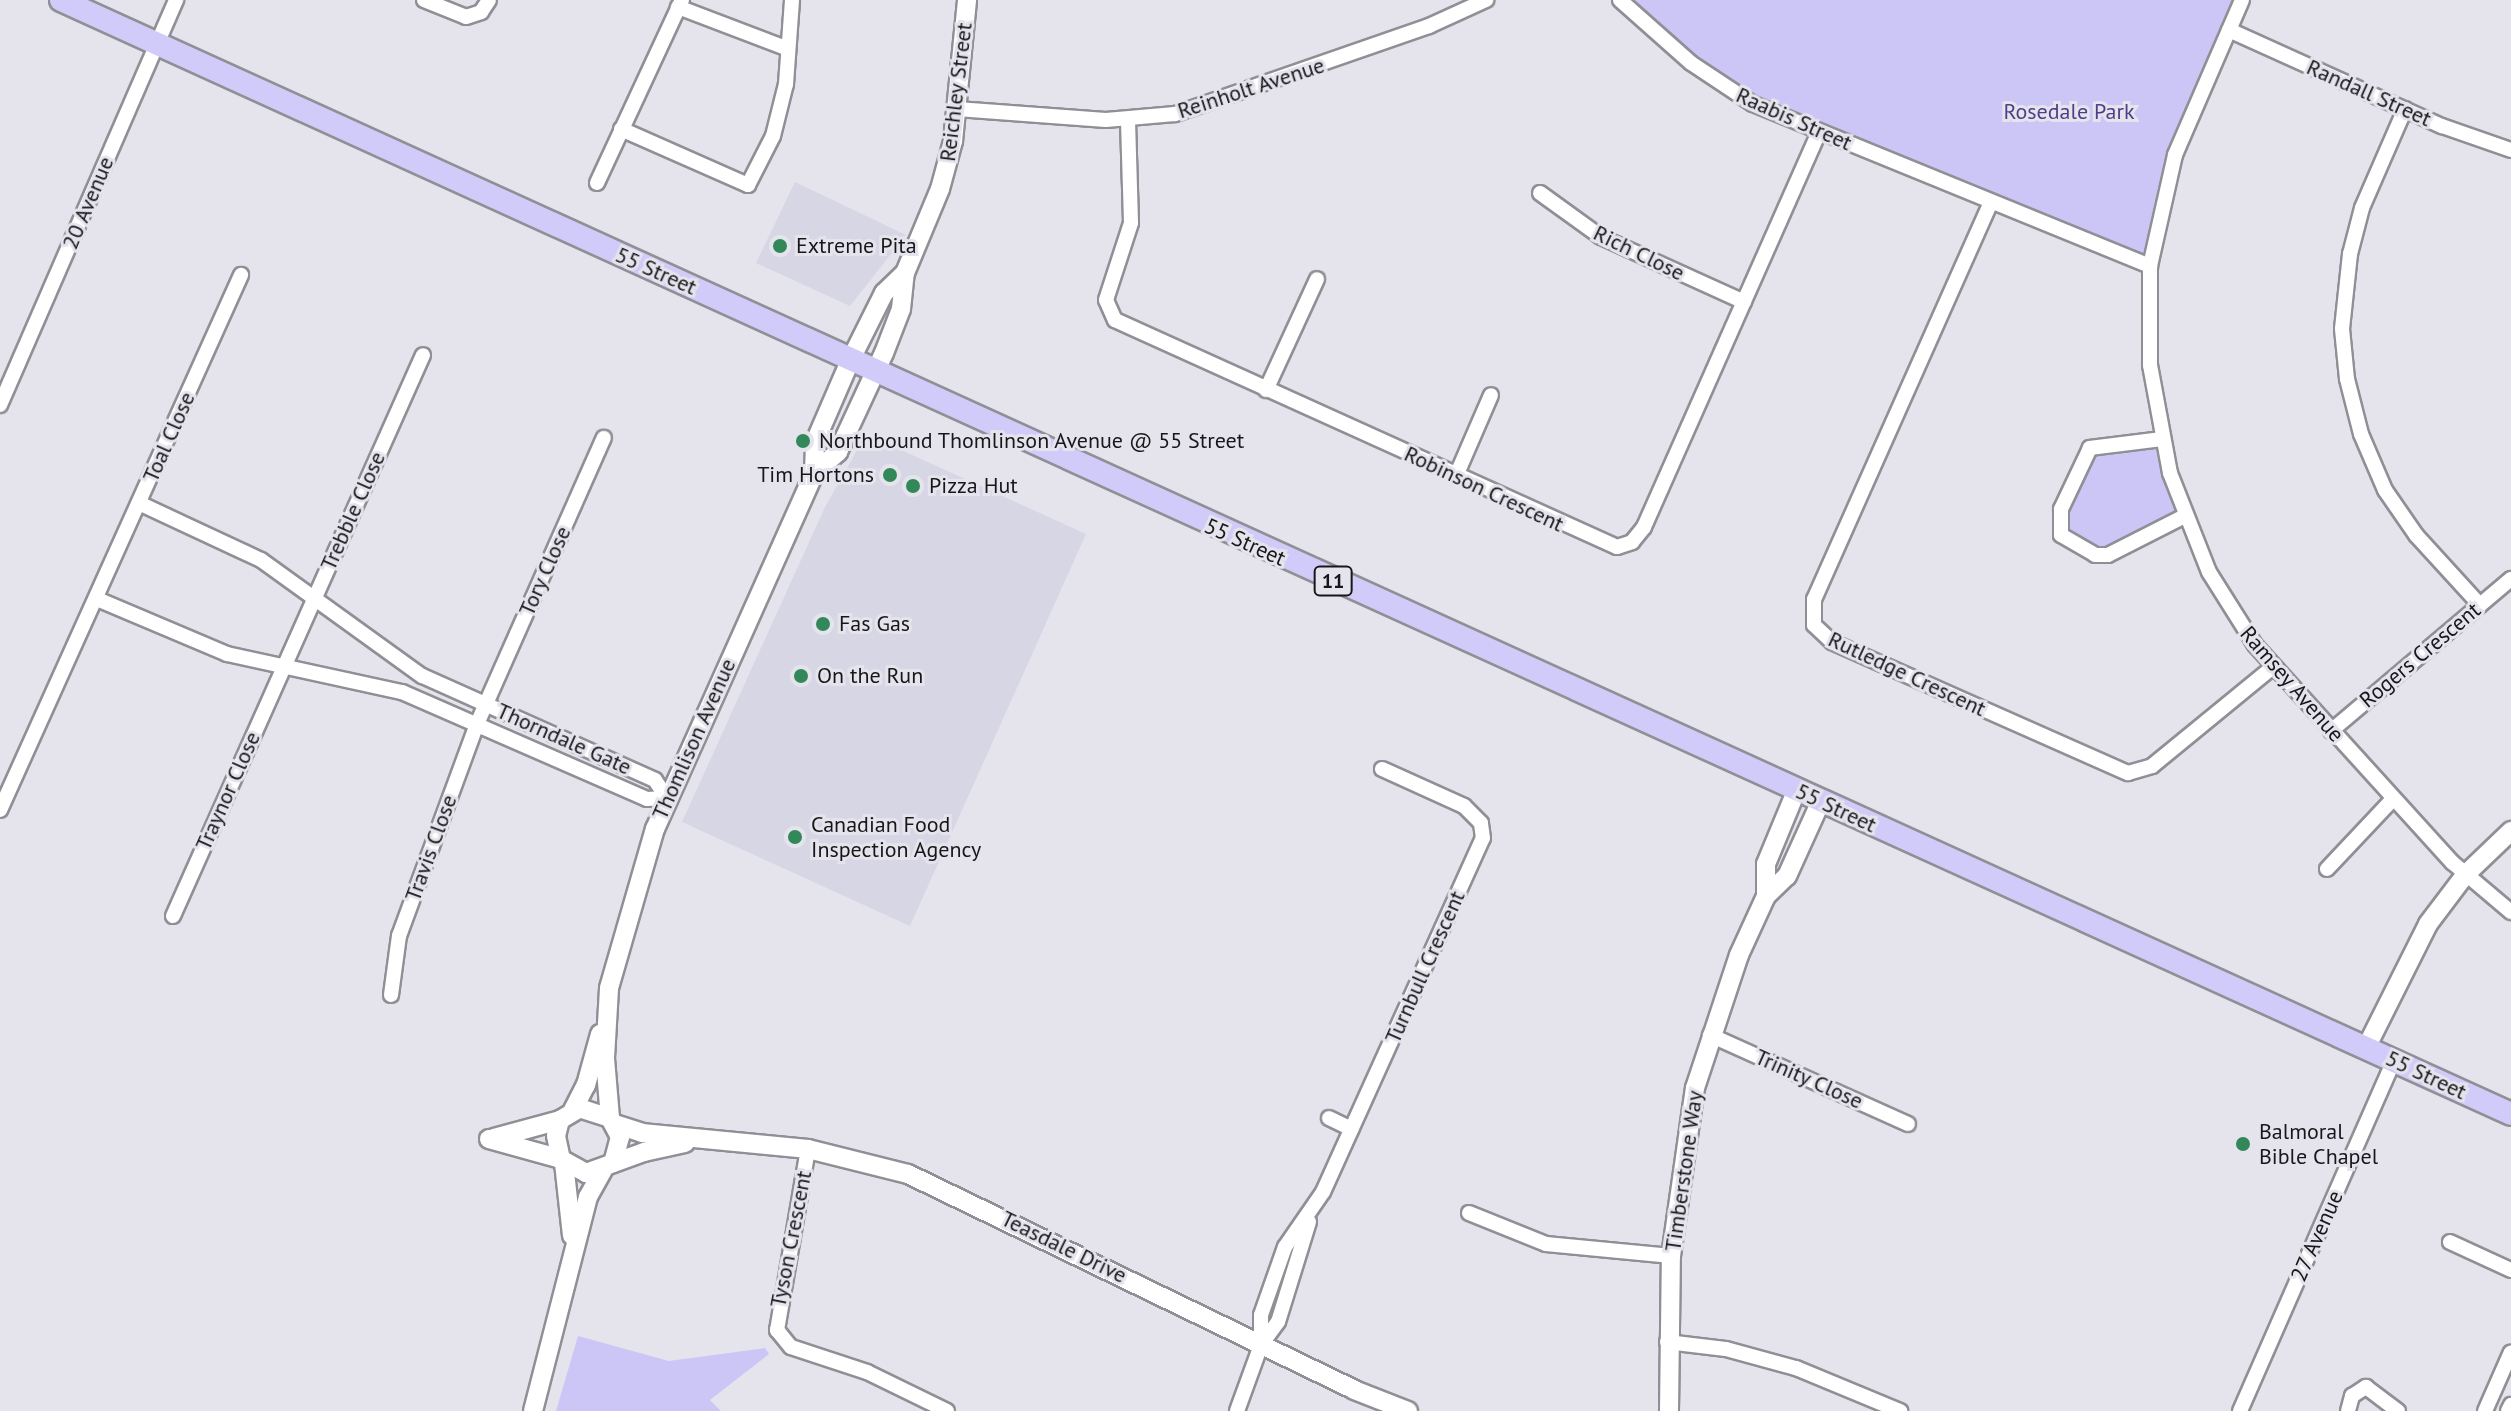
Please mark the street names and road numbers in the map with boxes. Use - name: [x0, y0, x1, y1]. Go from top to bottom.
- street label: Reichley Street: [934, 21, 978, 163]
- street label: Reinholt Avenue: [1174, 52, 1328, 124]
- street label: Randall Street: [2303, 54, 2435, 132]
- street label: Raabis Street: [1732, 82, 1856, 156]
- street label: 20 Avenue: [57, 152, 119, 254]
- street label: Rich Close: [1589, 220, 1689, 286]
- street label: 55 Street: [611, 241, 701, 301]
- street label: Toal Close: [137, 388, 201, 486]
- street label: Robinson Crescent: [1400, 441, 1568, 537]
- street label: Trebble Close: [315, 448, 391, 574]
- street label: 55 Street: [1200, 512, 1290, 572]
- street label: Tory Close: [513, 522, 577, 620]
- road number: 11: [1313, 565, 1353, 597]
- street label: Rogers Crescent: [2354, 597, 2486, 713]
- street label: Ramsey Avenue: [2234, 620, 2350, 748]
- street label: Rutledge Crescent: [1824, 626, 1990, 722]
- street label: Thomlison Avenue: [647, 654, 741, 824]
- street label: Thorndale Gate: [493, 698, 635, 780]
- street label: Traynor Close: [190, 728, 266, 854]
- street label: 55 Street: [1791, 778, 1881, 838]
- street label: Travis Close: [400, 791, 462, 905]
- street label: Turnbull Crescent: [1380, 887, 1470, 1047]
- street label: Trinity Close: [1751, 1043, 1867, 1115]
- street label: 55 Street: [2381, 1045, 2471, 1105]
- street label: Timberstone Way: [1660, 1089, 1708, 1253]
- street label: Tyson Crescent: [765, 1168, 817, 1310]
- street label: 27 Avenue: [2285, 1186, 2349, 1286]
- street label: Teasdale Drive: [997, 1205, 1131, 1289]

